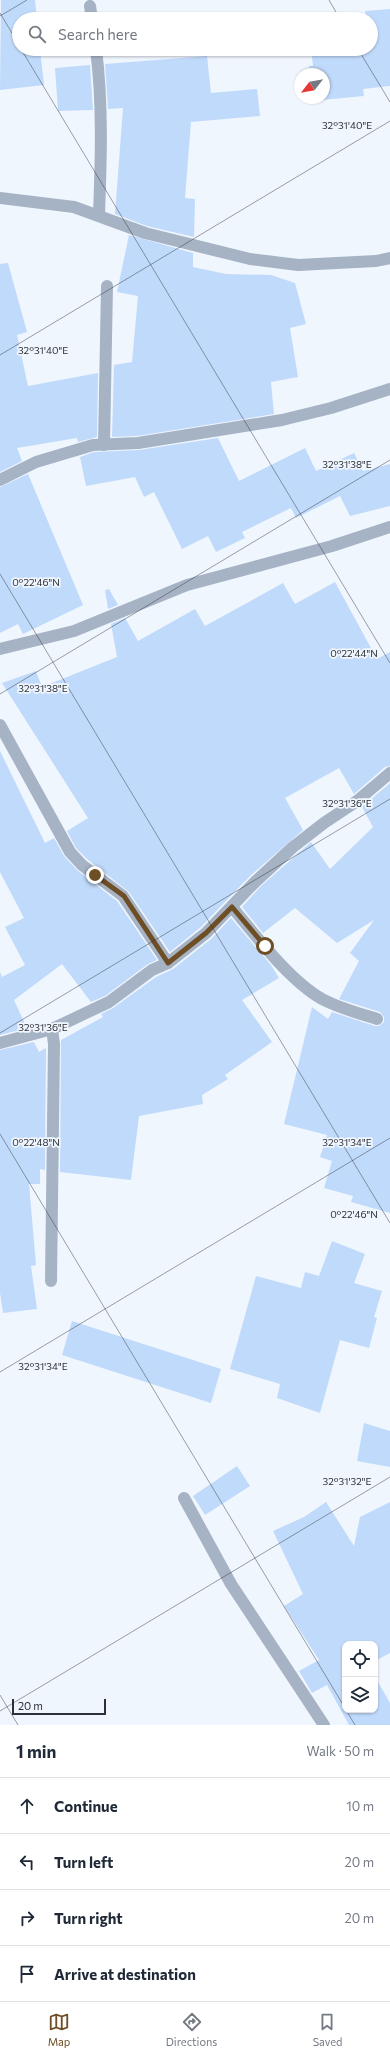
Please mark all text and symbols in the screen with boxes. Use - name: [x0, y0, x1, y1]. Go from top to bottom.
- search box: [12, 12, 378, 56]
- icon: search: [26, 23, 48, 45]
- text: Search here: [58, 25, 137, 43]
- north arrow: [294, 68, 330, 104]
- text: 32°31'40"E: [322, 119, 372, 131]
- text: 32°31'40"E: [18, 344, 68, 356]
- text: 32°31'38"E: [322, 458, 372, 470]
- text: 0°22'46"N: [12, 576, 60, 588]
- text: 0°22'44"N: [330, 647, 378, 659]
- text: 32°31'38"E: [18, 682, 68, 694]
- text: 32°31'36"E: [322, 797, 372, 809]
- route end: [86, 866, 104, 884]
- route start: [256, 937, 274, 955]
- text: 32°31'36"E: [18, 1021, 68, 1033]
- text: 0°22'48"N: [12, 1136, 60, 1148]
- text: 32°31'34"E: [322, 1136, 372, 1148]
- text: 0°22'46"N: [330, 1208, 378, 1220]
- text: 32°31'34"E: [18, 1360, 68, 1372]
- text: 32°31'32"E: [323, 1475, 372, 1487]
- map controls: [342, 1641, 378, 1713]
- button: locate: [342, 1641, 378, 1677]
- button: layers: [342, 1677, 378, 1713]
- scale bar: [12, 1697, 106, 1716]
- text: 20 m: [18, 1699, 43, 1712]
- text: 1 min: [16, 1741, 56, 1762]
- text: Walk · 50 m: [306, 1743, 374, 1759]
- icon: ahead: [16, 1795, 38, 1817]
- text: Continue: [54, 1797, 118, 1815]
- text: 10 m: [346, 1798, 374, 1814]
- icon: left: [16, 1851, 38, 1873]
- text: Turn left: [54, 1853, 113, 1871]
- text: 20 m: [345, 1854, 374, 1870]
- icon: right: [16, 1907, 38, 1929]
- text: Turn right: [54, 1909, 123, 1927]
- text: 20 m: [345, 1910, 374, 1926]
- icon: arrive: [16, 1963, 38, 1985]
- text: Arrive at destination: [54, 1965, 196, 1983]
- tab: Map: [48, 2011, 70, 2048]
- tab: Directions: [166, 2011, 217, 2048]
- tab: Saved: [313, 2011, 342, 2048]

